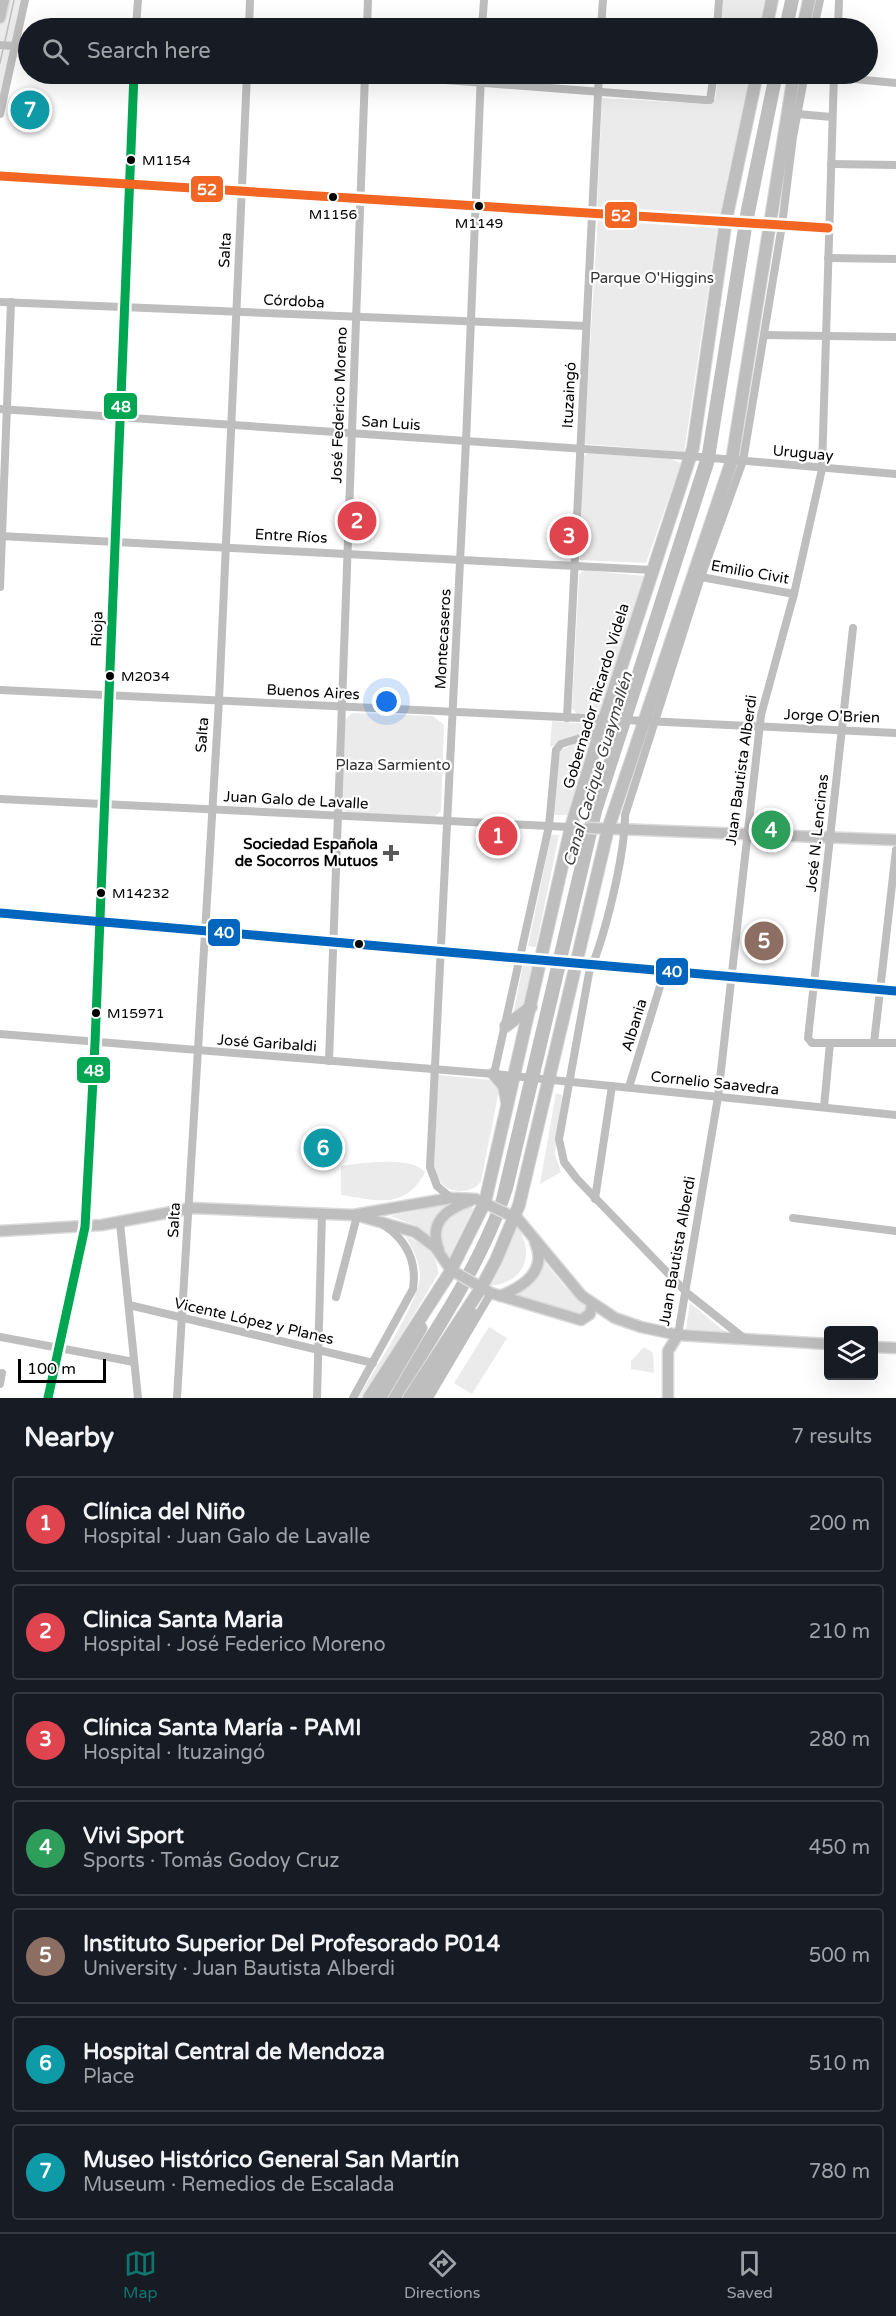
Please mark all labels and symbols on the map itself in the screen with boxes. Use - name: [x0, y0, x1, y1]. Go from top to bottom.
- pin: 7: [10, 88, 50, 132]
- place label: M1154: [142, 152, 191, 169]
- marker: M1154: [125, 154, 137, 166]
- line badge: 52: [190, 175, 224, 203]
- text: 52: [197, 180, 217, 200]
- marker: M1156: [327, 191, 339, 203]
- marker: M1149: [473, 200, 485, 212]
- line badge: 52: [604, 201, 638, 229]
- place label: M1156: [309, 206, 358, 223]
- text: 52: [611, 206, 631, 226]
- place label: M1149: [455, 215, 503, 232]
- street label: Salta: [215, 232, 235, 268]
- park label: Parque O'Higgins: [590, 269, 714, 287]
- street label: Córdoba: [263, 290, 325, 312]
- street label: José Federico Moreno: [327, 326, 351, 484]
- street label: Ituzaingó: [558, 361, 580, 429]
- line badge: 48: [103, 392, 138, 420]
- text: 48: [111, 397, 131, 417]
- street label: San Luis: [361, 412, 421, 434]
- street label: Uruguay: [772, 441, 834, 465]
- pin: 2: [338, 498, 376, 544]
- pin: 3: [550, 514, 588, 558]
- street label: Entre Ríos: [254, 525, 328, 547]
- street label: Emilio Civit: [710, 556, 791, 588]
- street label: Montecaseros: [431, 588, 455, 690]
- street label: Gobernador Ricardo Videla: [559, 601, 633, 791]
- street label: Rioja: [87, 611, 107, 647]
- place label: M2034: [121, 668, 170, 685]
- water label: Canal Cacique Guaymallén: [559, 668, 637, 869]
- marker: M2034: [104, 670, 116, 682]
- street label: Buenos Aires: [266, 681, 360, 703]
- your location: [372, 687, 401, 716]
- street label: Juan Bautista Alberdi: [722, 694, 760, 846]
- street label: Jorge O'Brien: [784, 705, 880, 727]
- street label: Salta: [192, 717, 212, 753]
- park label: Plaza Sarmiento: [335, 756, 451, 774]
- street label: José N. Lencinas: [802, 773, 832, 893]
- street label: Juan Galo de Lavalle: [223, 787, 369, 813]
- pin: 4: [752, 808, 790, 852]
- pin: 1: [478, 814, 518, 858]
- place label: Sociedad Española de Socorros Mutuos: [235, 835, 378, 870]
- marker: Sociedad Española de Socorros Mutuos: [382, 844, 400, 862]
- place label: M14232: [112, 885, 169, 902]
- marker: M14232: [95, 887, 107, 899]
- line badge: 40: [207, 918, 241, 947]
- pin: 5: [744, 918, 783, 964]
- text: 40: [214, 923, 234, 943]
- unlabelled marker: [353, 938, 365, 950]
- line badge: 40: [655, 957, 689, 986]
- text: 40: [662, 962, 682, 982]
- street label: Albania: [617, 997, 651, 1053]
- place label: M15971: [107, 1005, 164, 1022]
- marker: M15971: [90, 1007, 102, 1019]
- street label: José Garibaldi: [217, 1031, 317, 1055]
- line badge: 48: [76, 1056, 111, 1084]
- text: 48: [84, 1061, 104, 1081]
- street label: Cornelio Saavedra: [650, 1067, 780, 1099]
- pin: 6: [304, 1126, 342, 1170]
- street label: Juan Bautista Alberdi: [655, 1175, 699, 1327]
- street label: Salta: [164, 1202, 184, 1238]
- street label: Vicente López y Planes: [172, 1294, 336, 1348]
- scale bar: [18, 1356, 106, 1384]

